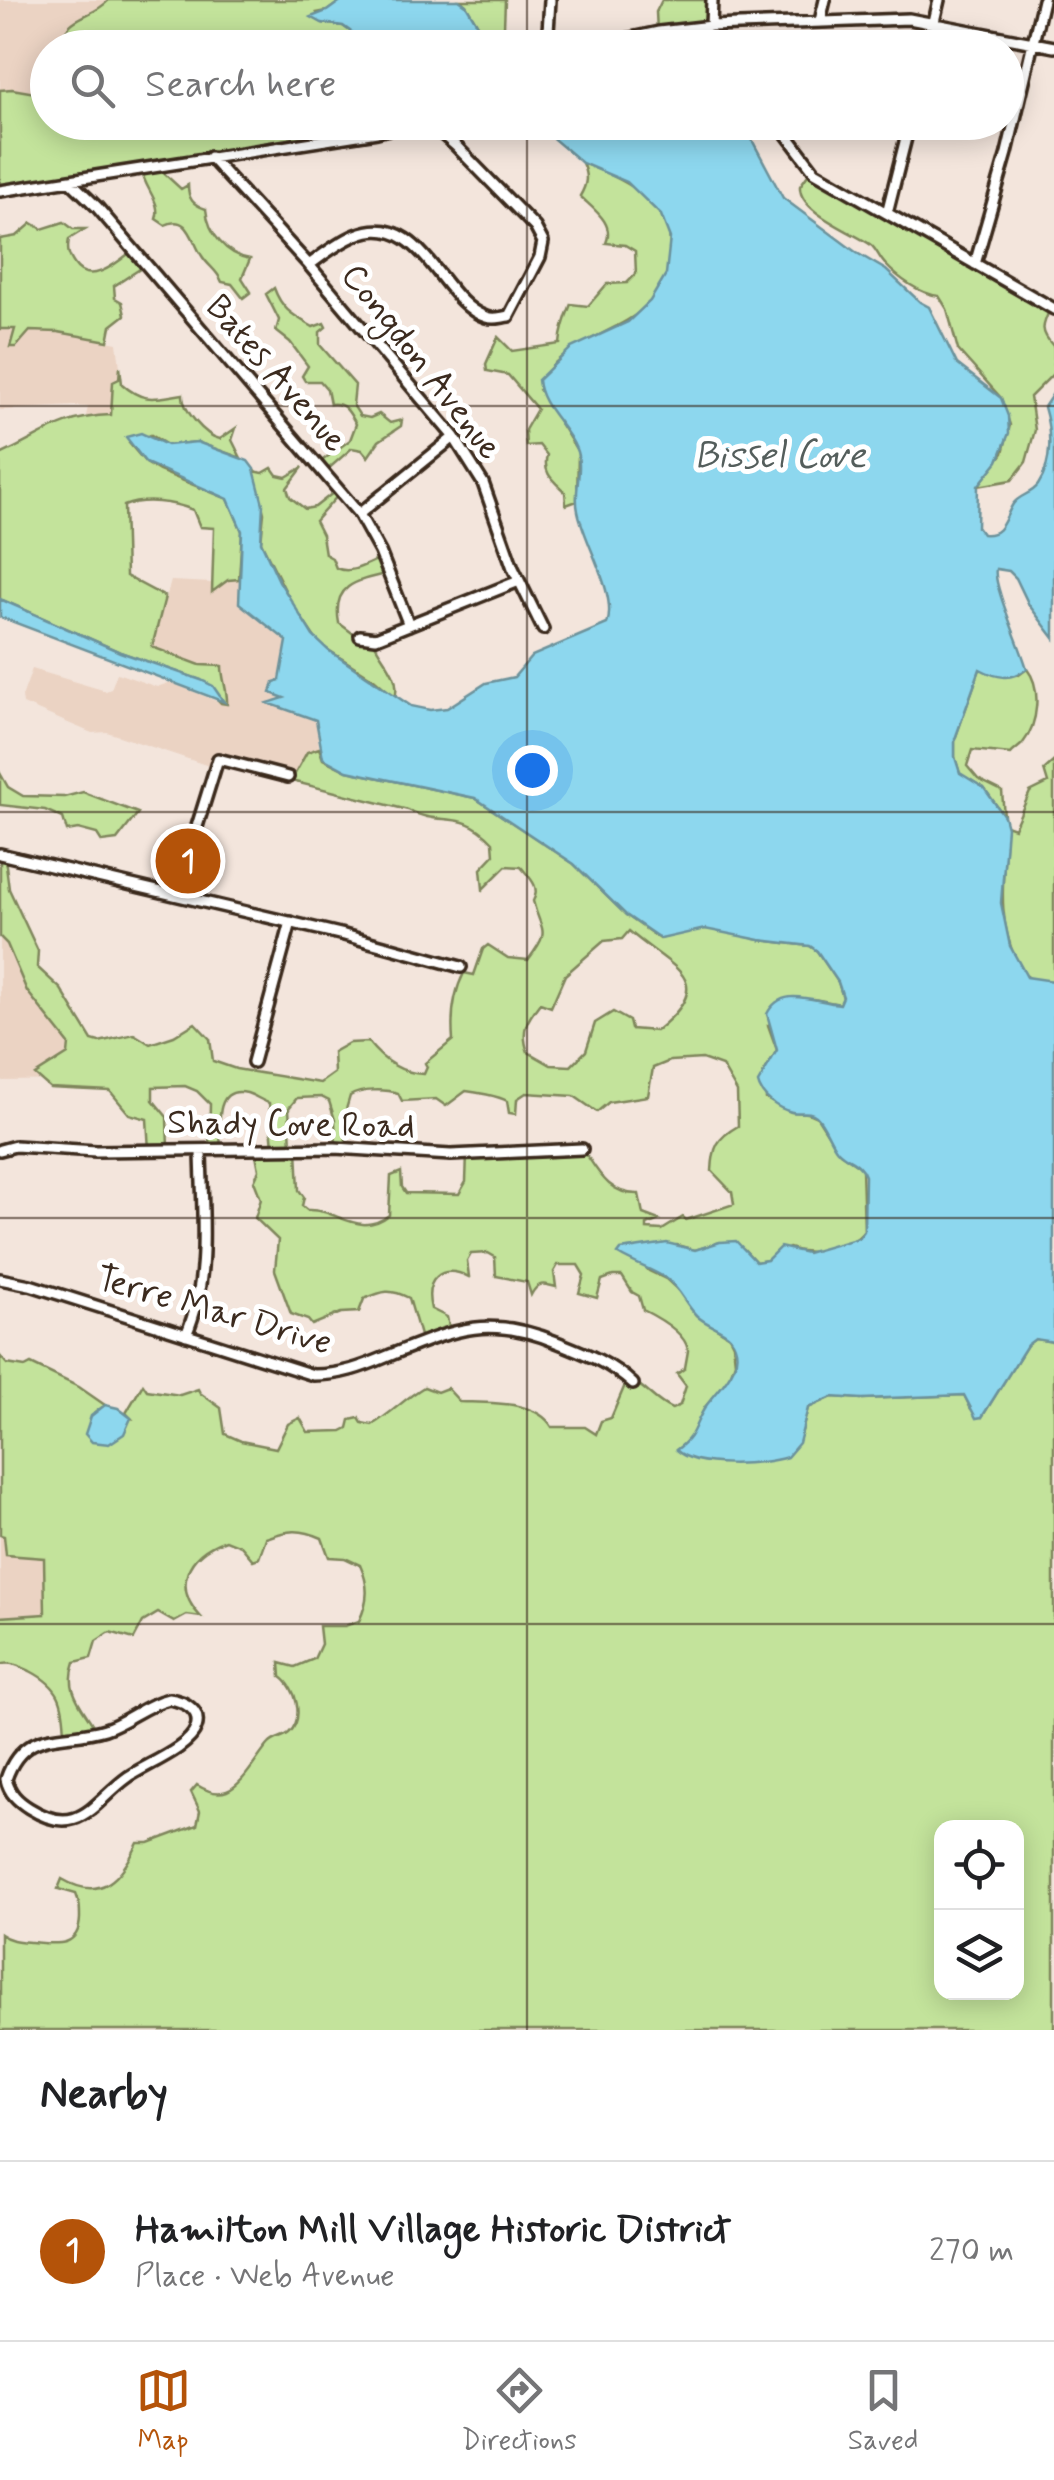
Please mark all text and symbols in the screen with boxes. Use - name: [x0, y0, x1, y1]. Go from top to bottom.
- search box: [30, 30, 1024, 140]
- icon: search: [65, 58, 120, 113]
- text: Search here: [145, 61, 336, 110]
- street label: Congdon Avenue: [328, 254, 512, 471]
- street label: Bates Avenue: [195, 285, 357, 463]
- water label: Bissel Cove: [694, 432, 867, 481]
- your location: [507, 745, 558, 796]
- pin: 1: [156, 824, 220, 898]
- street label: Shady Cove Road: [167, 1100, 415, 1150]
- street label: Terre Mar Drive: [91, 1255, 337, 1367]
- map controls: [934, 1820, 1024, 2000]
- button: locate: [934, 1820, 1024, 1910]
- button: layers: [934, 1910, 1024, 2000]
- text: Nearby: [40, 2068, 168, 2123]
- text: Hamilton Mill Village Historic District: [135, 2206, 731, 2255]
- text: 1: [65, 2230, 80, 2272]
- text: 270 m: [929, 2230, 1014, 2272]
- text: Place · Web Avenue: [135, 2255, 395, 2297]
- tab: Map: [136, 2363, 191, 2460]
- tab: Directions: [462, 2363, 577, 2460]
- tab: Saved: [848, 2363, 918, 2460]

